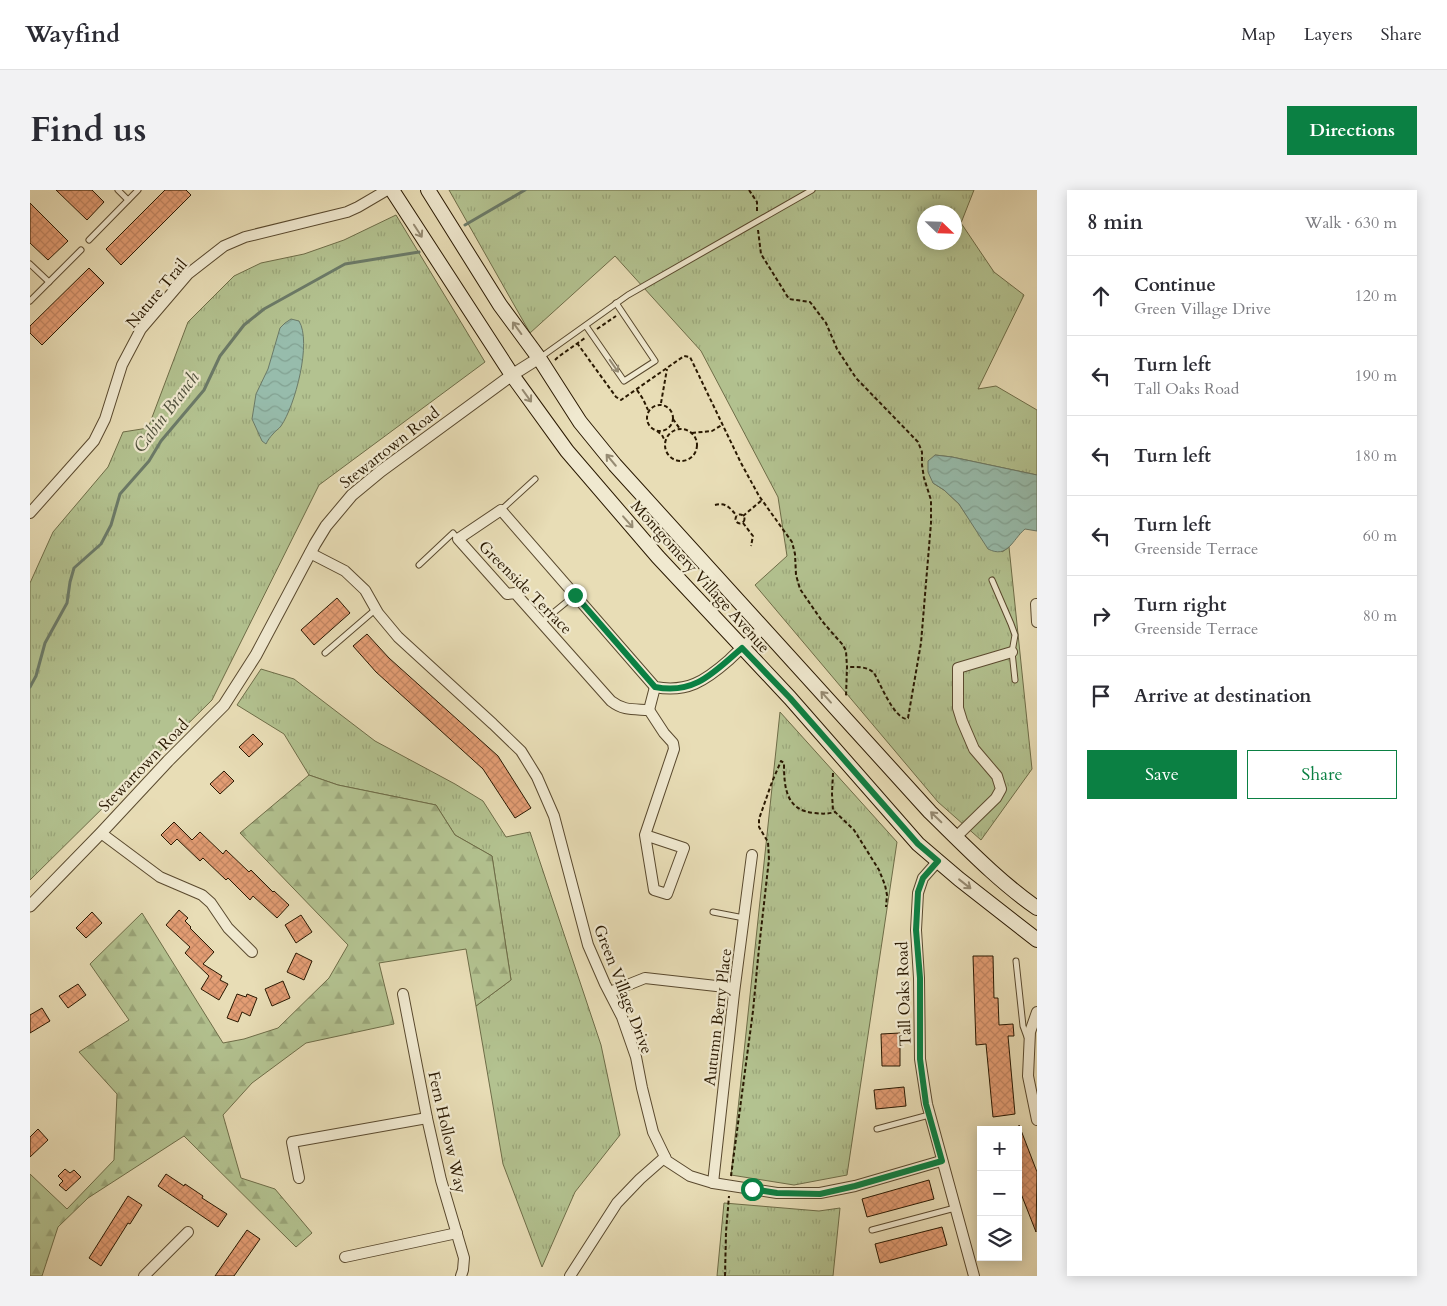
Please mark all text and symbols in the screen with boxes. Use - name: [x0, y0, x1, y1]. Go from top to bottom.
- text: Wayfind: [25, 18, 120, 51]
- text: Map: [1241, 22, 1276, 47]
- text: Layers: [1304, 22, 1353, 47]
- text: Share: [1381, 22, 1422, 47]
- text: Find us: [30, 106, 146, 154]
- button: Directions: [1287, 106, 1417, 155]
- north arrow: [917, 205, 962, 250]
- text: 8 min: [1087, 208, 1143, 237]
- text: Walk · 630 m: [1305, 212, 1397, 234]
- one-way arrow: [412, 224, 423, 238]
- street label: Nature Trail: [121, 254, 192, 333]
- text: Continue: [1134, 272, 1216, 298]
- icon: ahead: [1087, 282, 1115, 310]
- text: 120 m: [1355, 285, 1397, 307]
- text: Green Village Drive: [1134, 298, 1271, 320]
- one-way arrow: [512, 321, 522, 335]
- text: Turn left: [1134, 352, 1211, 378]
- one-way arrow: [609, 359, 619, 373]
- icon: left: [1087, 362, 1115, 390]
- text: 190 m: [1355, 365, 1397, 387]
- water label: Cabin Branch: [128, 366, 205, 458]
- text: Tall Oaks Road: [1134, 378, 1239, 400]
- one-way arrow: [522, 389, 532, 403]
- street label: Stewartown Road: [335, 402, 444, 494]
- icon: left: [1087, 442, 1115, 470]
- text: Turn left: [1134, 443, 1211, 469]
- text: 180 m: [1355, 445, 1397, 467]
- one-way arrow: [606, 453, 617, 466]
- street label: Montgomery Village Avenue: [626, 496, 775, 658]
- text: Turn left: [1134, 512, 1211, 538]
- one-way arrow: [623, 516, 634, 529]
- icon: left: [1087, 522, 1115, 550]
- text: 60 m: [1363, 525, 1397, 547]
- street label: Greenside Terrace: [474, 536, 577, 639]
- text: Greenside Terrace: [1134, 538, 1258, 560]
- route end: [564, 584, 587, 607]
- text: Turn right: [1134, 592, 1226, 618]
- icon: right: [1087, 602, 1115, 630]
- text: 80 m: [1363, 605, 1397, 627]
- text: Greenside Terrace: [1134, 618, 1258, 640]
- icon: arrive: [1087, 682, 1115, 710]
- text: Arrive at destination: [1134, 683, 1311, 709]
- one-way arrow: [820, 691, 832, 704]
- street label: Stewartown Road: [94, 714, 194, 817]
- button: Save: [1087, 750, 1237, 799]
- button: Share: [1247, 750, 1397, 799]
- one-way arrow: [929, 811, 942, 823]
- one-way arrow: [958, 879, 971, 890]
- street label: Green Village Drive: [588, 921, 658, 1057]
- street label: Tall Oaks Road: [891, 941, 917, 1047]
- street label: Autumn Berry Place: [699, 947, 737, 1087]
- street label: Fern Hollow Way: [422, 1069, 472, 1196]
- map controls: [977, 1126, 1022, 1261]
- button: +: [977, 1126, 1022, 1171]
- button: −: [977, 1171, 1022, 1216]
- route start: [741, 1178, 764, 1201]
- button: layers: [977, 1216, 1022, 1261]

